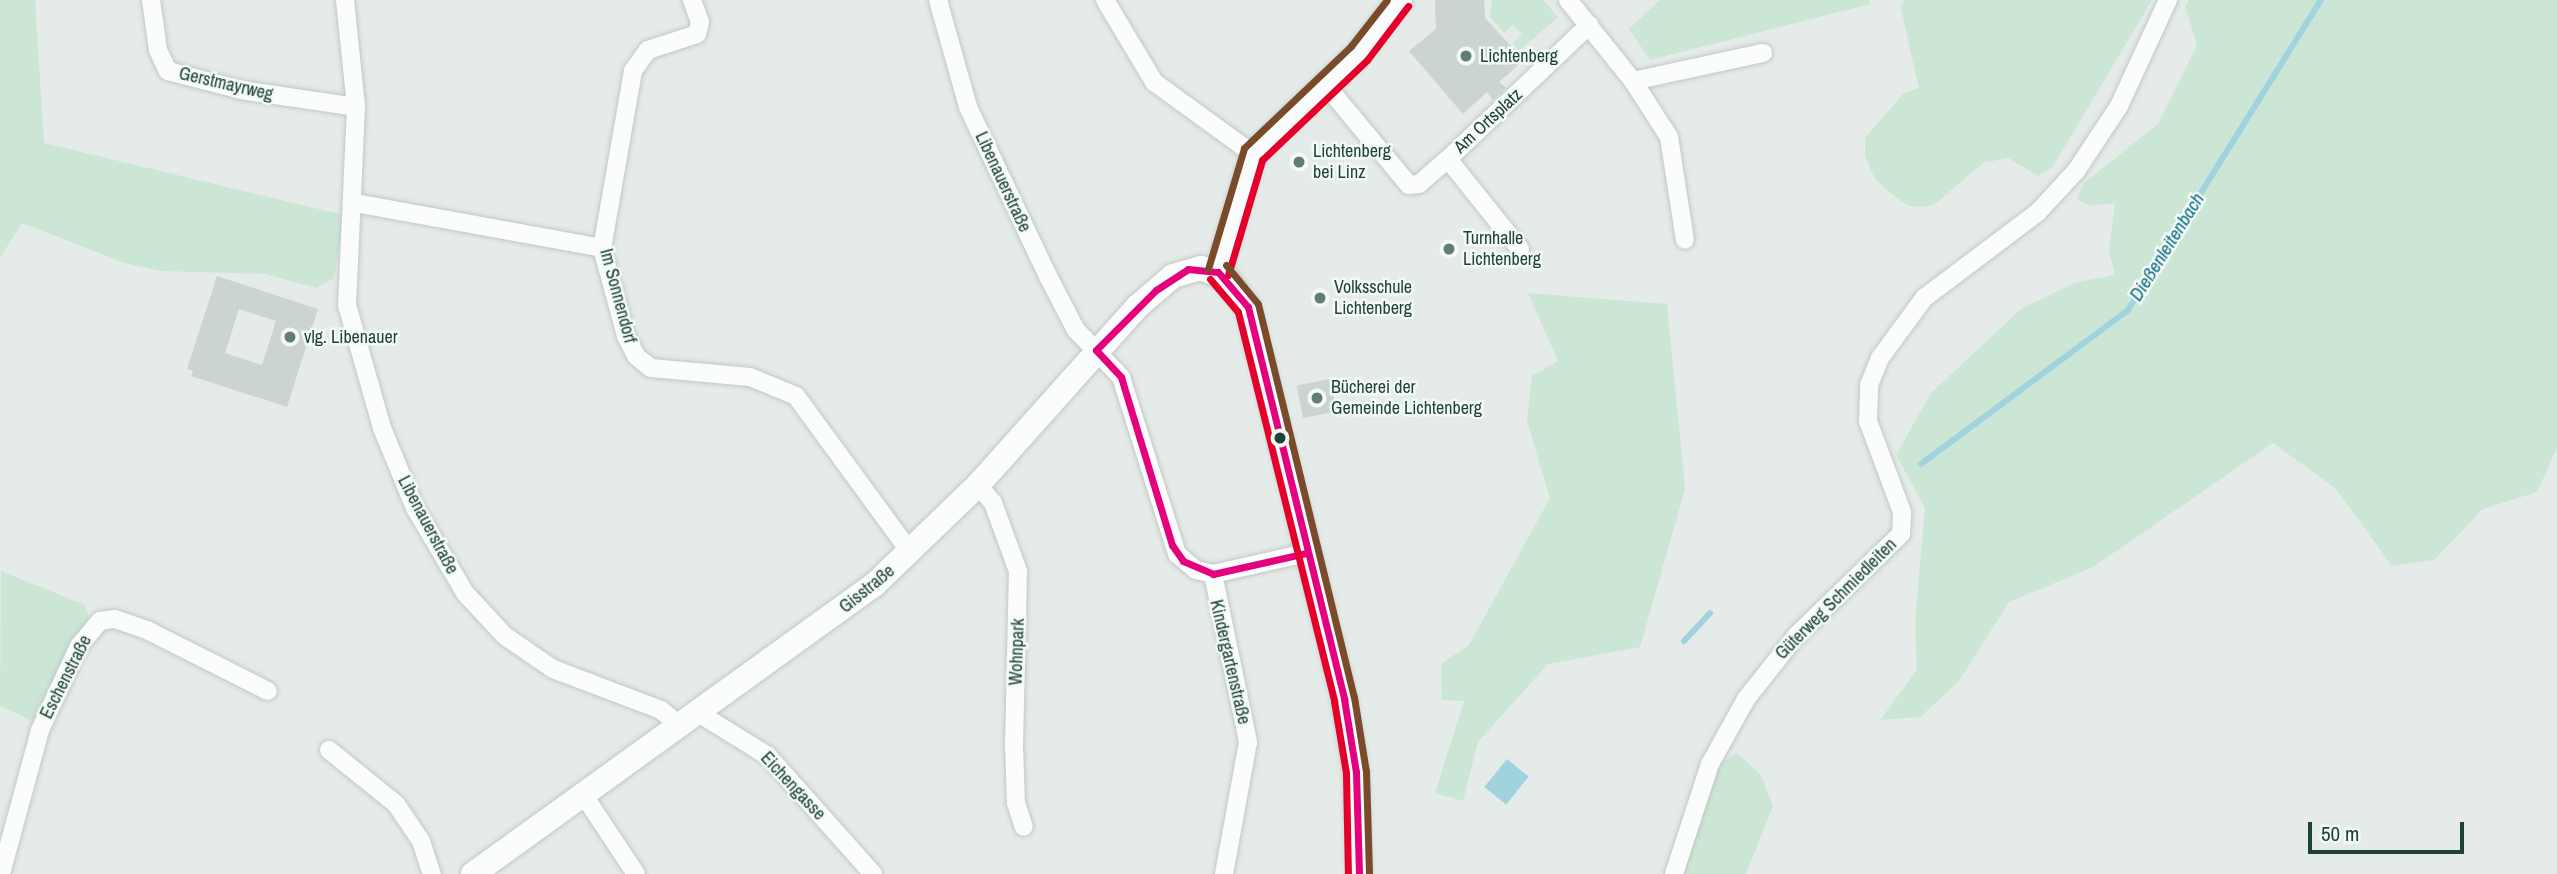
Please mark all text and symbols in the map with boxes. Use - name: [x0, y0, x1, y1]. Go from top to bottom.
- place label: Lichtenberg: [1480, 45, 1558, 67]
- marker: Lichtenberg: [1458, 48, 1474, 64]
- street label: Gerstmayrweg: [177, 63, 275, 105]
- street label: Am Ortsplatz: [1449, 84, 1527, 158]
- street label: Libenauerstraße: [970, 128, 1036, 236]
- place label: Lichtenberg bei Linz: [1313, 141, 1391, 184]
- marker: Lichtenberg bei Linz: [1291, 154, 1307, 170]
- water label: Dießenleitenbach: [2125, 189, 2209, 305]
- place label: Turnhalle Lichtenberg: [1463, 228, 1541, 270]
- marker: Turnhalle Lichtenberg: [1441, 241, 1457, 257]
- street label: Im Sonnendorf: [595, 246, 641, 346]
- place label: Volksschule Lichtenberg: [1334, 277, 1412, 320]
- marker: Volksschule Lichtenberg: [1312, 290, 1328, 306]
- place label: vlg. Libenauer: [304, 326, 398, 348]
- marker: vlg. Libenauer: [282, 329, 298, 345]
- place label: Bücherei der Gemeinde Lichtenberg: [1331, 377, 1482, 420]
- marker: Bücherei der Gemeinde Lichtenberg: [1309, 390, 1325, 406]
- unlabelled marker: [1273, 431, 1287, 445]
- street label: Libenauerstraße: [393, 472, 463, 578]
- street label: Güterweg Schmiedleiten: [1771, 534, 1901, 664]
- street label: Gisstraße: [835, 560, 899, 618]
- street label: Kindergartenstraße: [1205, 598, 1255, 726]
- street label: Wohnpark: [1005, 618, 1029, 686]
- street label: Eschenstraße: [36, 632, 96, 722]
- street label: Eichengasse: [756, 747, 830, 825]
- scale bar: [2312, 808, 2468, 852]
- text: 50 m: [2321, 819, 2359, 848]

